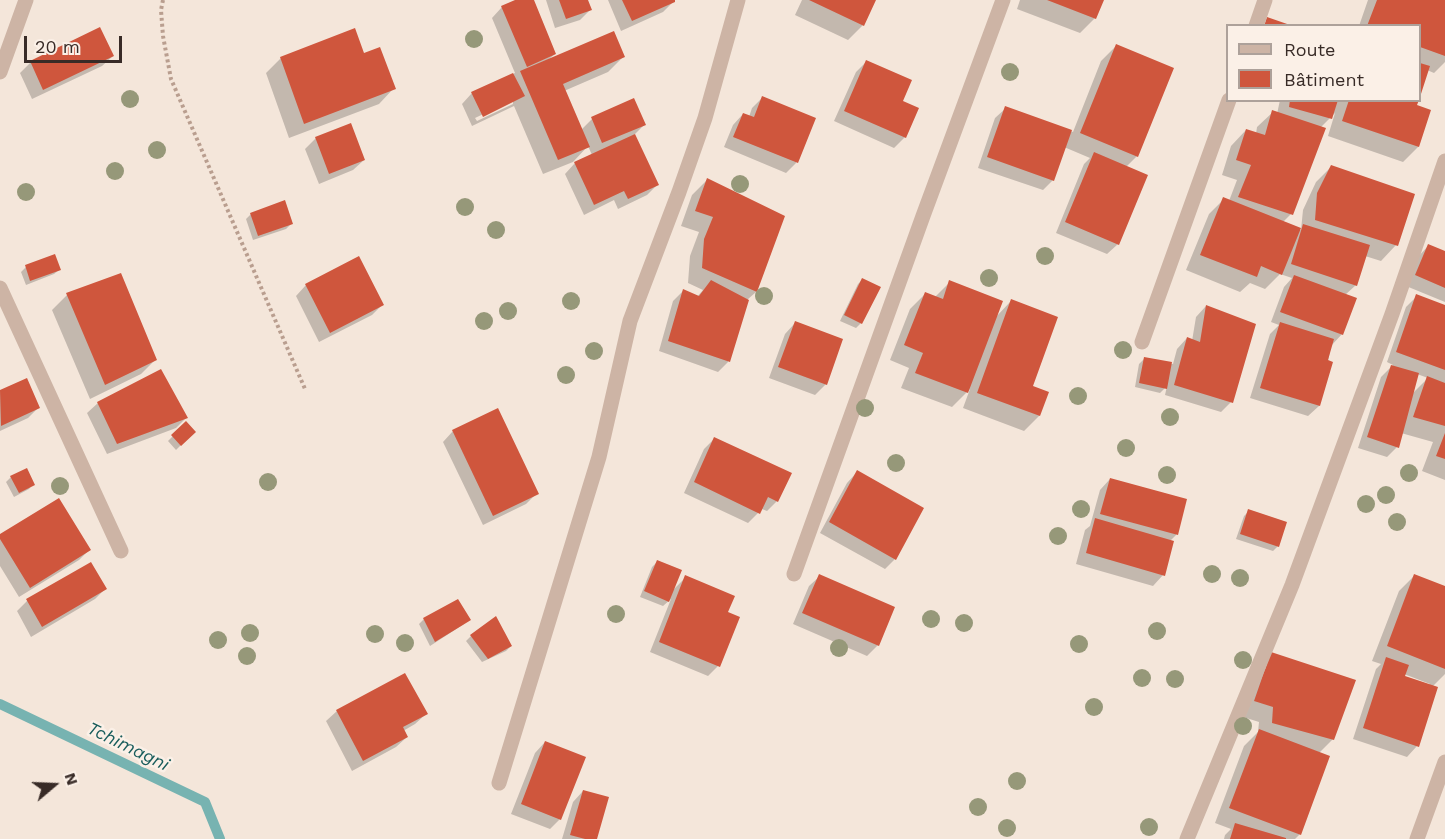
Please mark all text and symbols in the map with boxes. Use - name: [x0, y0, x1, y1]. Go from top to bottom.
- scale bar: [27, 24, 124, 62]
- legend: [1226, 24, 1421, 102]
- text: 20 m: [35, 36, 80, 57]
- text: Route: [1284, 39, 1336, 60]
- text: Bâtiment: [1284, 69, 1364, 90]
- water label: Tchimagni: [84, 718, 172, 776]
- north arrow: [24, 755, 84, 815]
- text: N: [61, 770, 82, 788]

